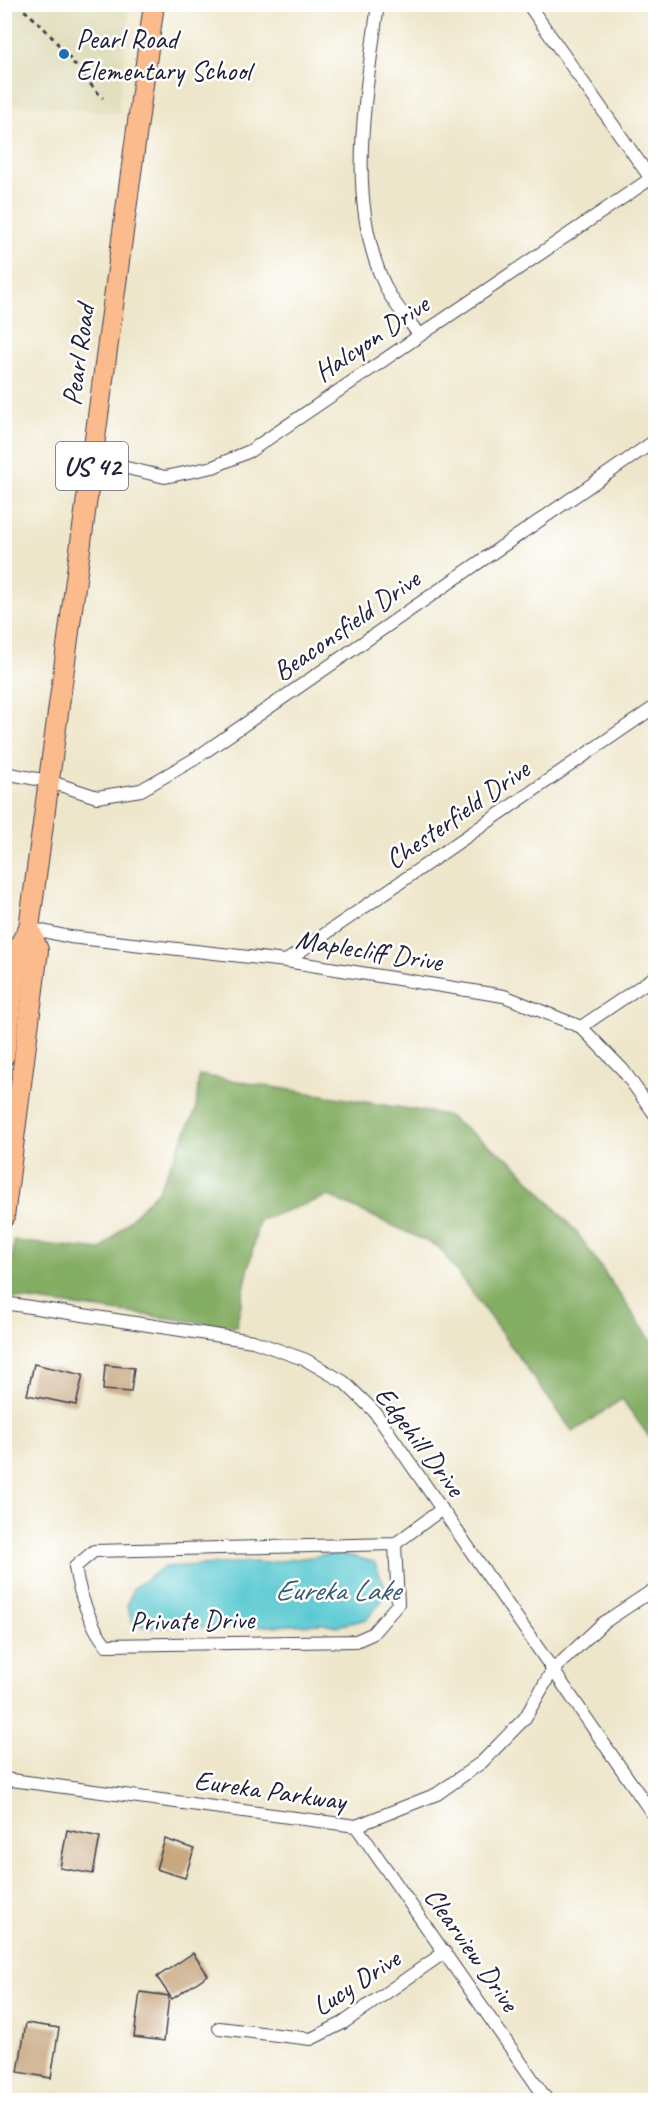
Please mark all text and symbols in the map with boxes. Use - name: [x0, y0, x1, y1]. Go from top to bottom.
- place label: Pearl Road Elementary School: [76, 21, 256, 88]
- marker: Pearl Road Elementary School: [57, 47, 71, 61]
- street label: Halcyon Drive: [307, 286, 437, 389]
- street label: Pearl Road: [54, 298, 103, 408]
- road number: US 42: [56, 442, 128, 490]
- street label: Beaconsfield Drive: [266, 560, 428, 689]
- street label: Chesterfield Drive: [378, 750, 537, 877]
- street label: Maplecliff Drive: [293, 921, 447, 979]
- street label: Edgehill Drive: [367, 1379, 474, 1505]
- water label: Eureka Lake: [275, 1571, 404, 1609]
- street label: Private Drive: [130, 1601, 256, 1639]
- street label: Eureka Parkway: [192, 1762, 350, 1818]
- street label: Clearview Drive: [417, 1880, 528, 2019]
- street label: Lucy Drive: [306, 1940, 408, 2023]

